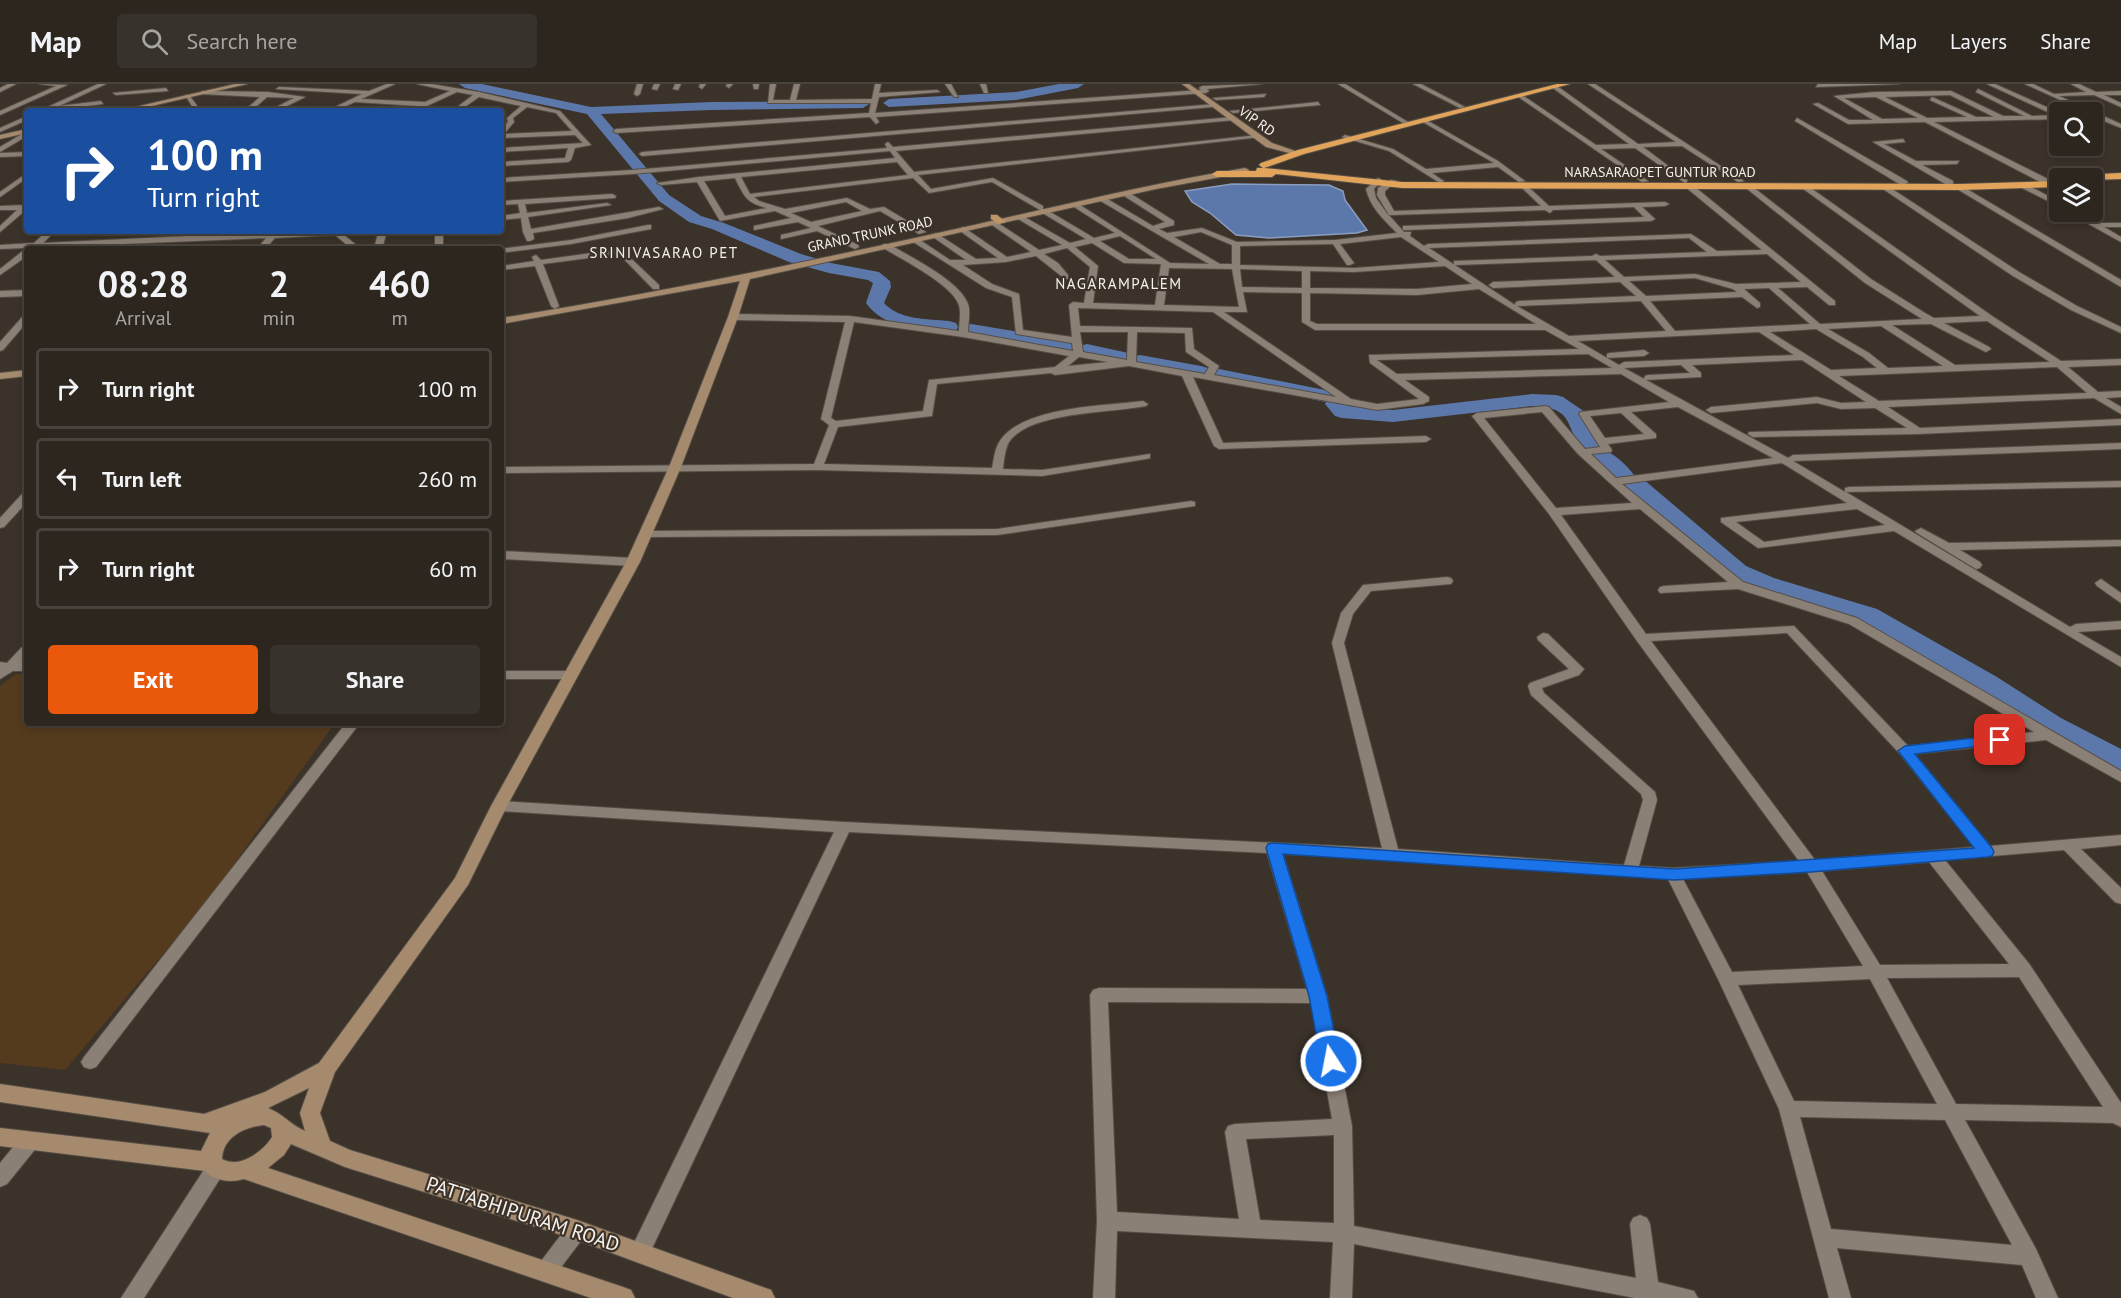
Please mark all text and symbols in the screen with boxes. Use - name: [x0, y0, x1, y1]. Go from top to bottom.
- search box: [117, 14, 537, 68]
- text: Map: [30, 23, 81, 60]
- icon: search: [138, 25, 171, 58]
- text: Search here: [186, 27, 297, 55]
- text: Map: [1879, 28, 1917, 55]
- text: Layers: [1950, 28, 2007, 55]
- text: Share: [2040, 28, 2091, 55]
- street label: VIP RD: [1234, 101, 1279, 140]
- map controls: [2049, 102, 2103, 222]
- button: search: [2049, 102, 2103, 156]
- text: 100 m: [147, 127, 263, 182]
- icon: right: [48, 132, 126, 210]
- street label: NARASARAOPET GUNTUR ROAD: [1564, 163, 1756, 181]
- button: layers: [2049, 168, 2103, 222]
- text: Turn right: [147, 180, 260, 214]
- street label: GRAND TRUNK ROAD: [806, 212, 934, 256]
- district label: SRINIVASARAO PET: [589, 243, 739, 262]
- text: 08:28: [98, 260, 189, 307]
- text: 2: [269, 260, 289, 307]
- text: 460: [369, 260, 430, 307]
- district label: NAGARAMPALEM: [1055, 274, 1183, 293]
- text: Arrival: [115, 305, 171, 331]
- text: min: [263, 305, 295, 331]
- text: m: [392, 305, 408, 331]
- icon: right: [51, 372, 84, 405]
- text: Turn right: [102, 375, 194, 403]
- text: 100 m: [417, 375, 477, 403]
- icon: left: [51, 462, 84, 495]
- text: Turn left: [102, 465, 182, 493]
- text: 260 m: [417, 465, 477, 493]
- icon: right: [51, 552, 84, 585]
- text: Turn right: [102, 555, 194, 583]
- text: 60 m: [429, 555, 477, 583]
- button: Exit: [48, 645, 258, 714]
- button: Share: [270, 645, 480, 714]
- pin: [1974, 714, 2025, 765]
- icon: arrive: [1983, 723, 2016, 756]
- position arrow: [1299, 1029, 1363, 1093]
- street label: PATTABHIPURAM ROAD: [423, 1170, 623, 1258]

